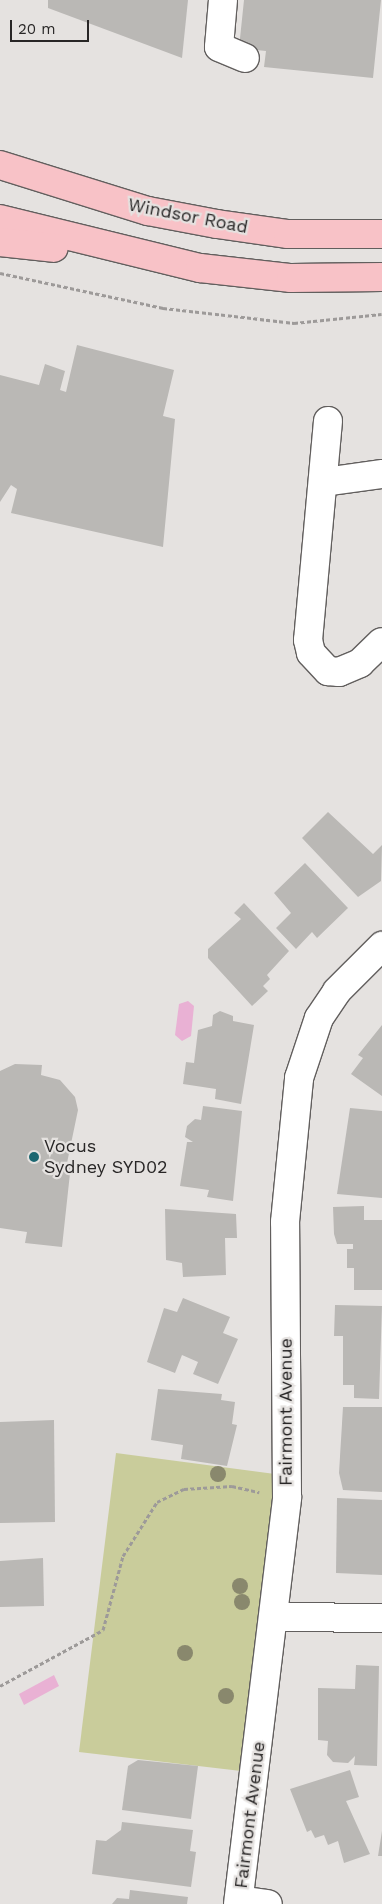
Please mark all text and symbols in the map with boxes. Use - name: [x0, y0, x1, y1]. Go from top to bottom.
- scale bar: [12, 10, 91, 42]
- text: 20 m: [18, 20, 56, 38]
- street label: Windsor Road: [126, 194, 250, 238]
- place label: Vocus Sydney SYD02: [44, 1136, 168, 1178]
- marker: Vocus Sydney SYD02: [28, 1151, 40, 1163]
- street label: Fairmont Avenue: [275, 1338, 297, 1486]
- street label: Fairmont Avenue: [230, 1740, 270, 1890]

